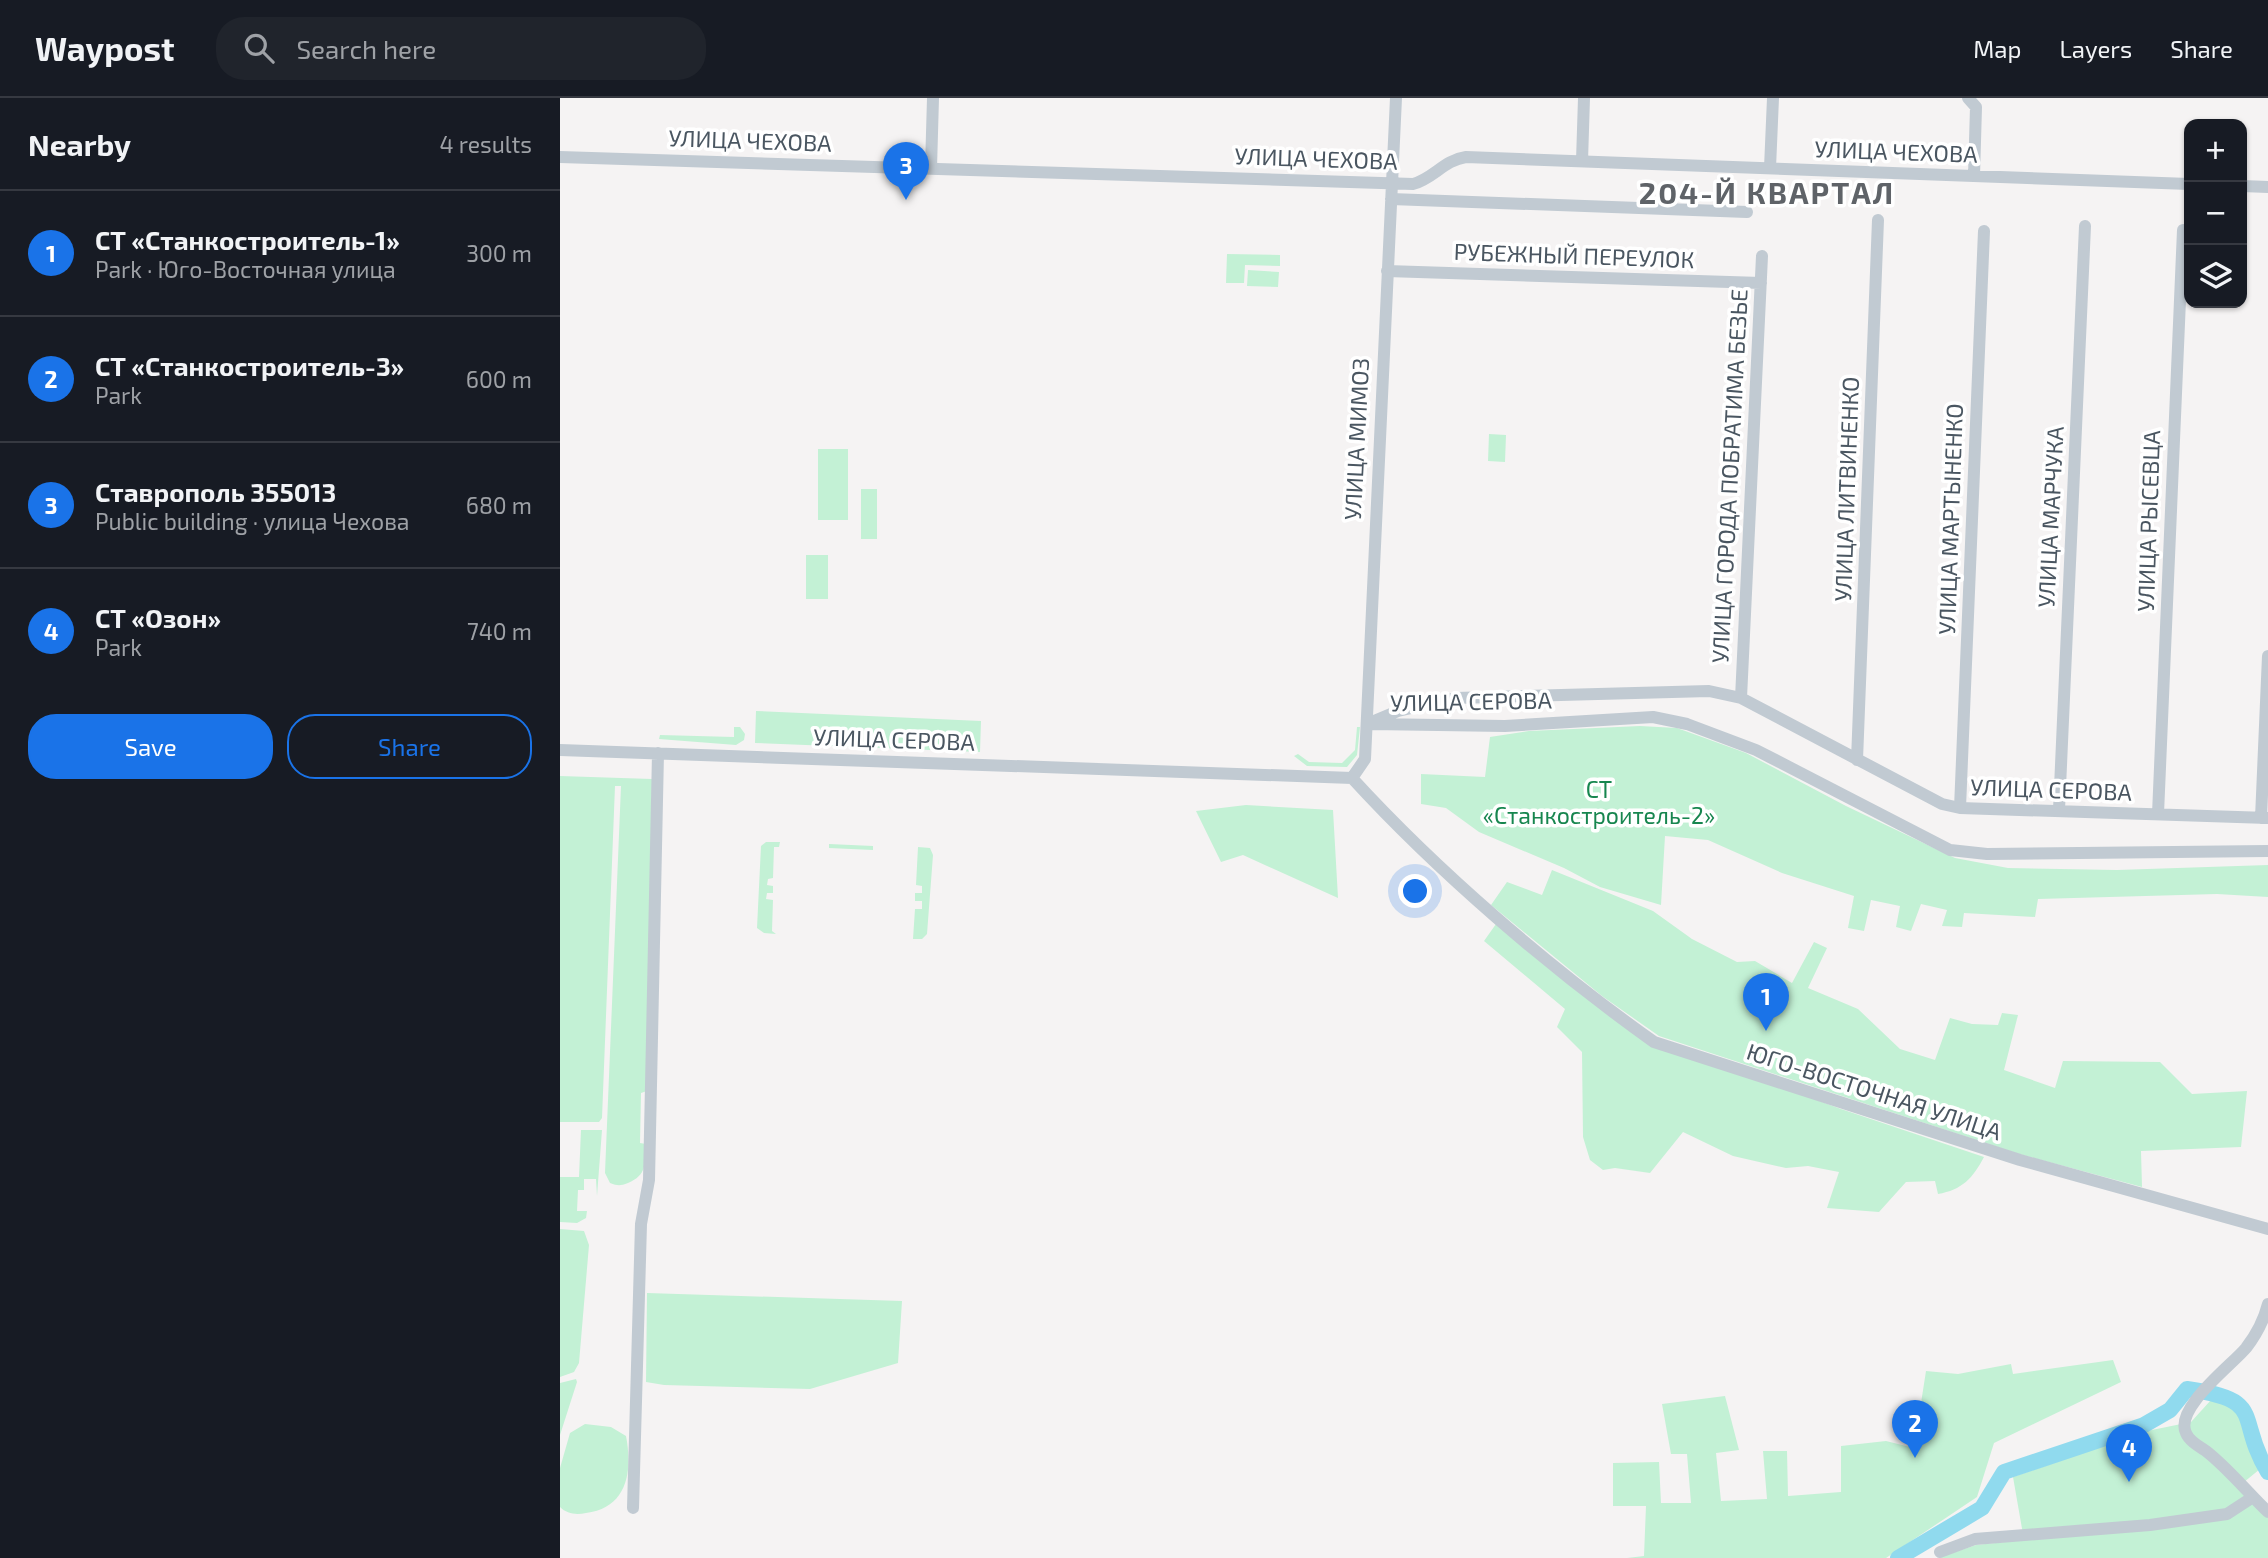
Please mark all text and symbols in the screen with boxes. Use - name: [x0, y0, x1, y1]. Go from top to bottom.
- search box: [216, 17, 706, 80]
- text: Waypost: [35, 28, 174, 68]
- icon: search: [240, 29, 278, 67]
- text: Search here: [296, 33, 436, 64]
- text: Map: [1973, 34, 2021, 63]
- text: Layers: [2059, 34, 2132, 63]
- text: Share: [2170, 34, 2233, 63]
- map controls: [2184, 119, 2247, 308]
- button: +: [2184, 119, 2247, 182]
- street label: УЛИЦА ЧЕХОВА: [668, 123, 833, 157]
- text: Nearby: [28, 126, 131, 162]
- text: 4 results: [440, 130, 532, 158]
- street label: УЛИЦА ЧЕХОВА: [1814, 134, 1979, 168]
- street label: УЛИЦА ЧЕХОВА: [1234, 141, 1399, 175]
- pin: 3: [883, 142, 929, 200]
- district label: 204-Й КВАРТАЛ: [1639, 174, 1895, 210]
- button: −: [2184, 182, 2247, 245]
- text: СТ «Станкостроитель-1»: [95, 224, 400, 255]
- street label: РУБЕЖНЫЙ ПЕРЕУЛОК: [1453, 237, 1695, 273]
- text: 1: [46, 239, 56, 267]
- text: 300 m: [466, 239, 532, 267]
- button: layers: [2184, 245, 2247, 308]
- text: Park · Юго-Восточная улица: [95, 255, 396, 283]
- street label: УЛИЦА ГОРОДА ПОБРАТИМА БЕЗЬЕ: [1705, 288, 1753, 664]
- text: СТ «Станкостроитель-3»: [95, 350, 404, 381]
- street label: УЛИЦА МИМОЗ: [1338, 357, 1374, 521]
- text: 2: [44, 365, 58, 393]
- text: 600 m: [466, 365, 532, 393]
- street label: УЛИЦА ЛИТВИНЕНКО: [1828, 376, 1864, 602]
- text: Park: [95, 381, 142, 409]
- street label: УЛИЦА МАРТЫНЕНКО: [1932, 403, 1968, 635]
- street label: УЛИЦА МАРЧУКА: [2031, 425, 2069, 608]
- street label: УЛИЦА РЫСЕВЦА: [2131, 429, 2165, 612]
- text: Ставрополь 355013: [95, 476, 336, 507]
- text: 3: [44, 491, 58, 519]
- text: 680 m: [466, 491, 532, 519]
- text: Public building · улица Чехова: [95, 507, 410, 535]
- text: СТ «Озон»: [95, 602, 221, 633]
- text: 4: [44, 617, 58, 645]
- text: 740 m: [467, 617, 532, 645]
- text: Park: [95, 633, 142, 661]
- street label: УЛИЦА СЕРОВА: [1390, 686, 1553, 716]
- button: Save: [28, 714, 273, 779]
- button: Share: [287, 714, 532, 779]
- street label: УЛИЦА СЕРОВА: [813, 722, 976, 756]
- street label: УЛИЦА СЕРОВА: [1970, 772, 2133, 806]
- park label: СТ «Станкостроитель-2»: [1483, 775, 1715, 829]
- your location: [1398, 874, 1432, 908]
- pin: 1: [1743, 973, 1789, 1031]
- street label: ЮГО-ВОСТОЧНАЯ УЛИЦА: [1743, 1037, 2006, 1146]
- pin: 2: [1892, 1400, 1938, 1458]
- pin: 4: [2106, 1424, 2152, 1482]

